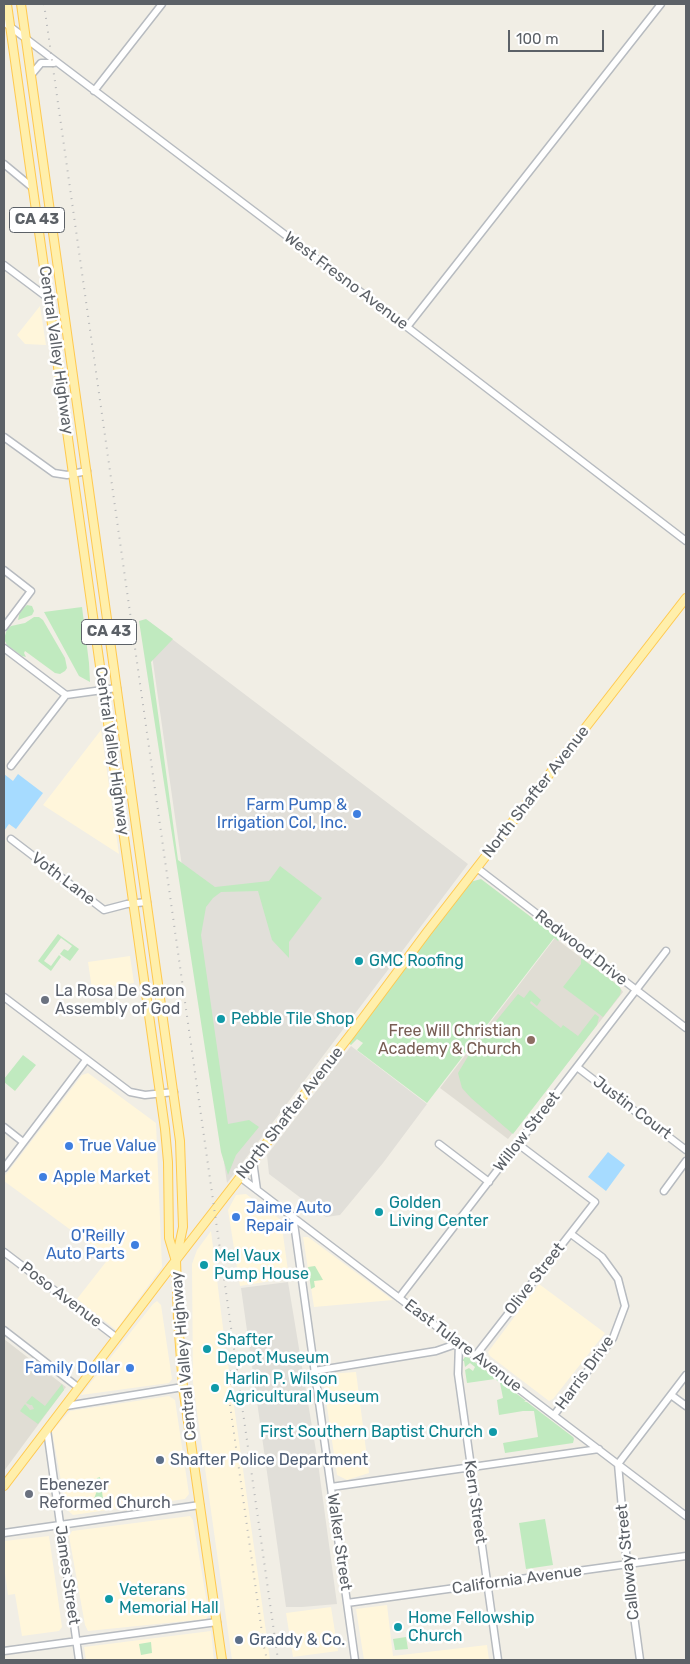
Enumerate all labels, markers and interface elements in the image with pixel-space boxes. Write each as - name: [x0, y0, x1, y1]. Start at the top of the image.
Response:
- scale bar: [510, 20, 606, 52]
- text: 100 m: [516, 30, 558, 48]
- road number: CA 43: [10, 208, 64, 232]
- street label: West Fresno Avenue: [280, 228, 412, 334]
- street label: Central Valley Highway: [35, 264, 77, 436]
- road number: CA 43: [82, 620, 136, 644]
- street label: Central Valley Highway: [91, 665, 133, 837]
- street label: North Shafter Avenue: [479, 722, 593, 862]
- place label: Farm Pump & Irrigation Col, Inc.: [217, 795, 347, 833]
- marker: Farm Pump & Irrigation Col, Inc.: [351, 808, 363, 820]
- street label: Voth Lane: [27, 849, 99, 909]
- street label: Redwood Drive: [531, 906, 631, 990]
- place label: GMC Roofing: [369, 951, 464, 971]
- marker: GMC Roofing: [353, 955, 365, 967]
- place label: La Rosa De Saron Assembly of God: [55, 981, 185, 1019]
- marker: La Rosa De Saron Assembly of God: [39, 994, 51, 1006]
- place label: Pebble Tile Shop: [231, 1009, 354, 1029]
- marker: Pebble Tile Shop: [215, 1013, 227, 1025]
- place label: Free Will Christian Academy & Church: [378, 1021, 521, 1059]
- marker: Free Will Christian Academy & Church: [525, 1034, 537, 1046]
- street label: North Shafter Avenue: [233, 1043, 347, 1183]
- street label: Justin Court: [589, 1072, 675, 1144]
- street label: Willow Street: [490, 1088, 564, 1176]
- place label: True Value: [79, 1136, 156, 1156]
- marker: True Value: [63, 1140, 75, 1152]
- place label: Apple Market: [53, 1167, 150, 1187]
- marker: Apple Market: [37, 1171, 49, 1183]
- place label: Golden Living Center: [389, 1193, 488, 1231]
- place label: Jaime Auto Repair: [246, 1198, 332, 1236]
- marker: Golden Living Center: [373, 1206, 385, 1218]
- marker: Jaime Auto Repair: [230, 1211, 242, 1223]
- place label: O'Reilly Auto Parts: [46, 1226, 125, 1264]
- marker: O'Reilly Auto Parts: [129, 1239, 141, 1251]
- street label: Olive Street: [501, 1239, 569, 1319]
- place label: Mel Vaux Pump House: [214, 1246, 309, 1284]
- street label: Poso Avenue: [17, 1258, 105, 1332]
- marker: Mel Vaux Pump House: [198, 1259, 210, 1271]
- street label: Central Valley Highway: [167, 1270, 201, 1442]
- street label: East Tulare Avenue: [401, 1296, 525, 1396]
- place label: Shafter Depot Museum: [217, 1330, 329, 1368]
- street label: Harris Drive: [552, 1332, 618, 1414]
- marker: Shafter Depot Museum: [201, 1343, 213, 1355]
- place label: Family Dollar: [25, 1358, 120, 1378]
- marker: Family Dollar: [124, 1362, 136, 1374]
- place label: Harlin P. Wilson Agricultural Museum: [225, 1369, 379, 1407]
- marker: Harlin P. Wilson Agricultural Museum: [209, 1382, 221, 1394]
- place label: First Southern Baptist Church: [260, 1422, 483, 1442]
- marker: First Southern Baptist Church: [487, 1426, 499, 1438]
- place label: Shafter Police Department: [170, 1450, 368, 1470]
- marker: Shafter Police Department: [154, 1454, 166, 1466]
- street label: Kern Street: [460, 1459, 490, 1545]
- place label: Ebenezer Reformed Church: [39, 1475, 171, 1513]
- marker: Ebenezer Reformed Church: [23, 1488, 35, 1500]
- street label: Walker Street: [323, 1492, 355, 1592]
- street label: Calloway Street: [612, 1503, 644, 1621]
- street label: James Street: [51, 1524, 83, 1626]
- street label: California Avenue: [451, 1561, 583, 1599]
- place label: Veterans Memorial Hall: [119, 1580, 219, 1618]
- marker: Veterans Memorial Hall: [103, 1593, 115, 1605]
- place label: Home Fellowship Church: [408, 1608, 535, 1646]
- marker: Home Fellowship Church: [392, 1621, 404, 1633]
- place label: Graddy & Co.: [249, 1630, 345, 1650]
- marker: Graddy & Co.: [233, 1634, 245, 1646]

